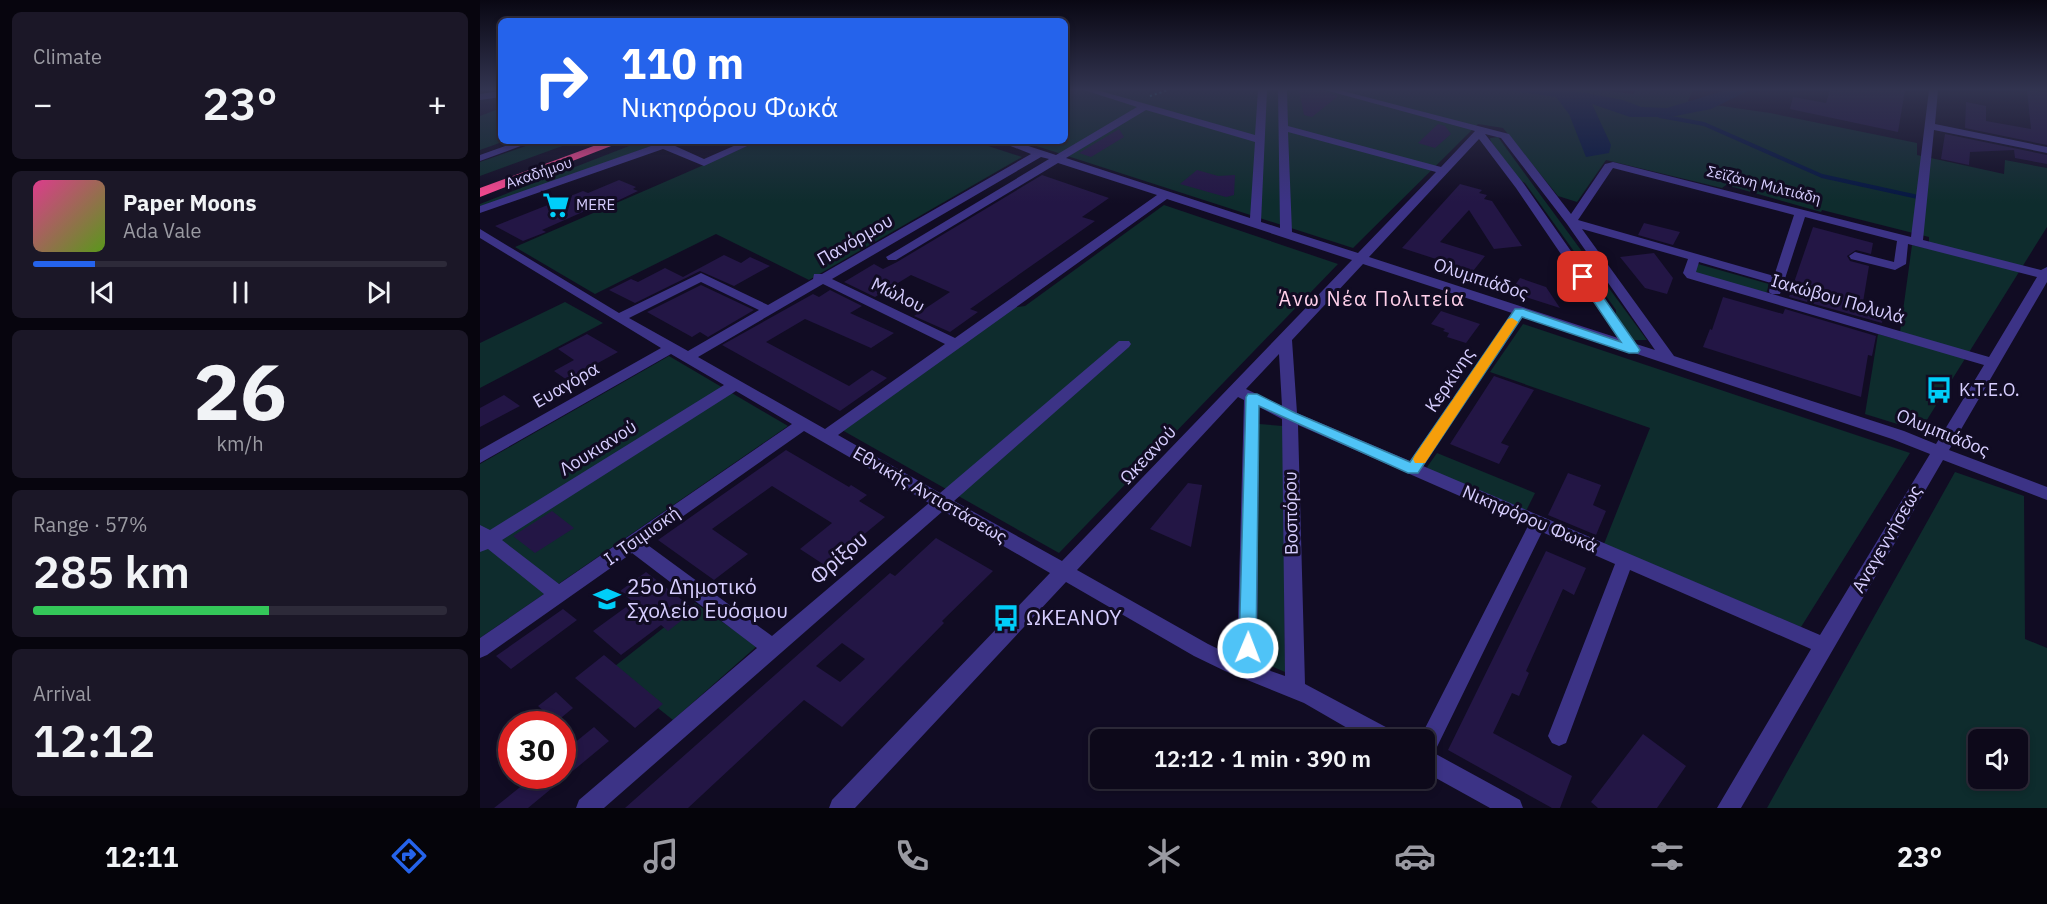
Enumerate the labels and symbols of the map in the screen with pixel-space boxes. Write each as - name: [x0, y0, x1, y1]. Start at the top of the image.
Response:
- street label: Ακαδήμου: [503, 152, 575, 193]
- street label: Σεϊζάνη Μιλτιάδη: [1705, 161, 1823, 208]
- supermarket icon: MERE: [541, 190, 571, 220]
- place label: MERE: [576, 195, 615, 214]
- street label: Πανόρμου: [813, 209, 897, 270]
- pin: [1557, 251, 1608, 302]
- street label: Ολυμπιάδος: [1431, 252, 1532, 305]
- street label: Ιακώβου Πολυλά: [1769, 268, 1908, 329]
- street label: Μώλου: [868, 272, 929, 317]
- district label: Άνω Νέα Πολιτεία: [1279, 285, 1465, 312]
- street label: Κερκίνης: [1420, 343, 1480, 417]
- street label: Ευαγόρα: [528, 356, 603, 413]
- bus stop icon: K.T.E.O.: [1924, 375, 1954, 405]
- place label: K.T.E.O.: [1959, 378, 2020, 401]
- street label: Ολυμπιάδος: [1893, 403, 1993, 462]
- street label: Λουκιανού: [555, 415, 641, 480]
- street label: Ωκεανού: [1114, 420, 1181, 489]
- street label: Εθνικής Αντιστάσεως: [849, 441, 1012, 548]
- street label: Βοσπόρου: [1278, 471, 1303, 555]
- street label: Νικηφόρου Φωκά: [1459, 480, 1601, 557]
- street label: Αναγεννήσεως: [1846, 480, 1927, 597]
- street label: Ι. Τσιμισκή: [599, 501, 684, 570]
- street label: Φρίξου: [803, 524, 873, 590]
- place label: 25ο Δημοτικό Σχολείο Ευόσμου: [627, 572, 788, 624]
- school or university icon: 25ο Δημοτικό Σχολείο Ευόσμου: [592, 584, 622, 614]
- bus stop icon: ΩΚΕΑΝΟΥ: [991, 603, 1021, 633]
- place label: ΩΚΕΑΝΟΥ: [1026, 603, 1122, 631]
- position arrow: [1216, 616, 1280, 680]
- speed limit sign: 30: [498, 711, 576, 789]

